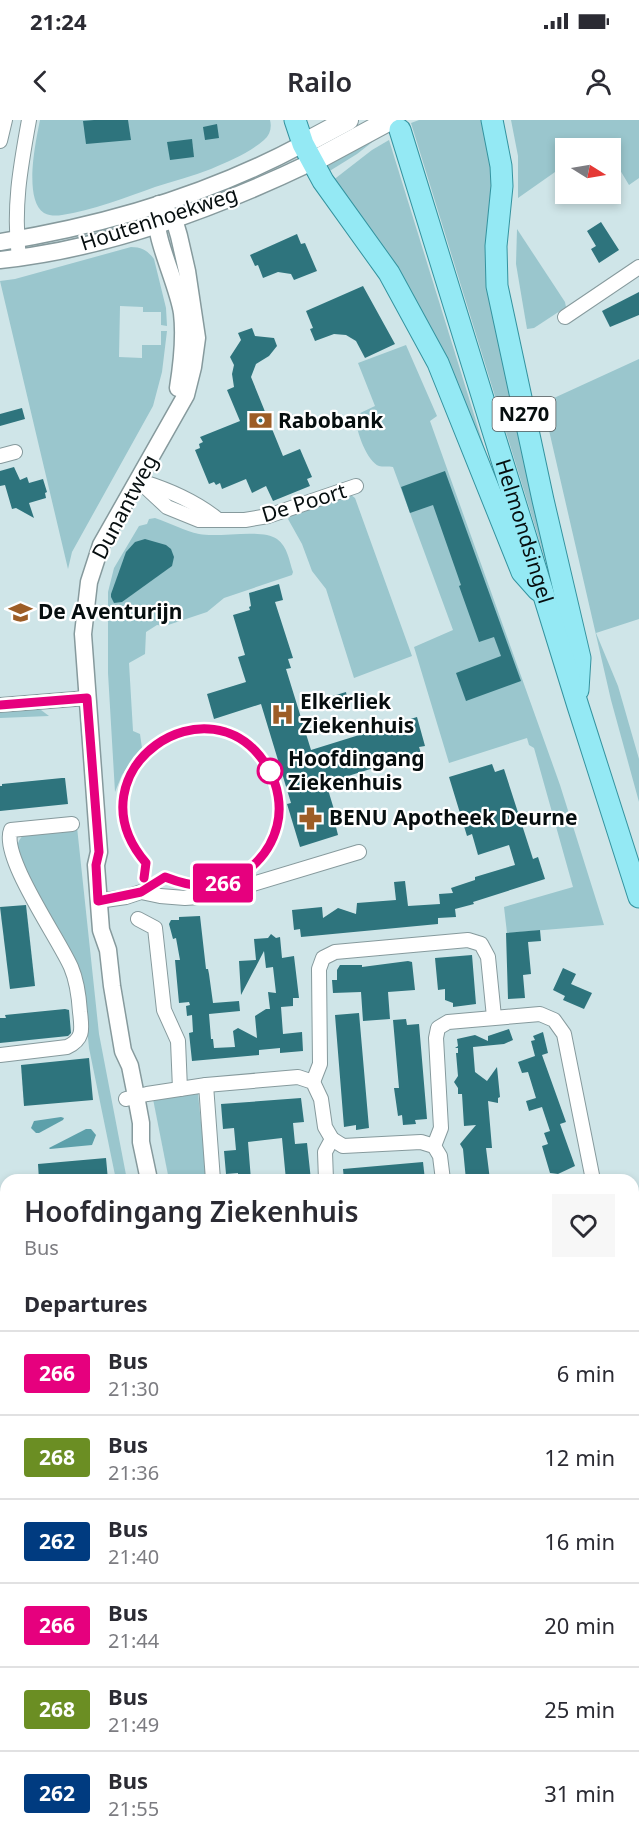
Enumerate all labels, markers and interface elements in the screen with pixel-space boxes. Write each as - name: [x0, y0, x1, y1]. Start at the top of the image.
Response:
- text: 21:24: [30, 6, 87, 36]
- text: Railo: [287, 63, 352, 100]
- icon: back: [24, 65, 57, 98]
- icon: person: [582, 65, 615, 98]
- north arrow: [555, 138, 621, 204]
- map controls: [555, 138, 621, 204]
- street label: Houtenhoekweg: [77, 179, 241, 257]
- road number: N270: [492, 397, 556, 431]
- place label: Rabobank: [278, 406, 384, 434]
- bank icon: Rabobank: [247, 408, 273, 434]
- street label: Dunantweg: [85, 449, 163, 564]
- street label: Helmondsingel: [489, 455, 560, 607]
- street label: De Poort: [258, 476, 350, 528]
- place label: De Aventurijn: [38, 597, 182, 625]
- school or university icon: De Aventurijn: [7, 599, 33, 625]
- place label: Elkerliek Ziekenhuis: [300, 687, 414, 739]
- hospital icon: Elkerliek Ziekenhuis: [269, 701, 295, 727]
- place label: Hoofdingang Ziekenhuis: [288, 744, 424, 796]
- marker: Hoofdingang Ziekenhuis: [257, 758, 283, 784]
- place label: BENU Apotheek Deurne: [329, 803, 578, 831]
- pharmacy icon: BENU Apotheek Deurne: [298, 805, 324, 831]
- line badge: 266: [188, 864, 258, 903]
- text: 266: [205, 869, 241, 897]
- text: Hoofdingang Ziekenhuis: [24, 1192, 359, 1230]
- button: heart: [552, 1194, 615, 1257]
- text: Bus: [24, 1234, 59, 1261]
- text: Departures: [24, 1288, 148, 1318]
- text: Bus: [108, 1345, 148, 1375]
- text: 6 min: [557, 1358, 615, 1388]
- text: 266: [39, 1359, 75, 1387]
- text: 21:30: [108, 1375, 159, 1402]
- text: Bus: [108, 1429, 148, 1459]
- text: 12 min: [544, 1442, 615, 1472]
- text: 268: [39, 1443, 75, 1471]
- text: 21:36: [108, 1459, 159, 1486]
- text: Bus: [108, 1513, 148, 1543]
- text: 16 min: [544, 1526, 615, 1556]
- text: 262: [39, 1527, 75, 1555]
- text: 21:40: [108, 1543, 159, 1570]
- text: Bus: [108, 1597, 148, 1627]
- text: 20 min: [544, 1610, 615, 1640]
- text: 266: [39, 1611, 75, 1639]
- text: 21:44: [108, 1627, 159, 1654]
- text: Bus: [108, 1681, 148, 1711]
- text: 25 min: [544, 1694, 615, 1724]
- text: 268: [39, 1695, 75, 1723]
- text: 21:49: [108, 1711, 159, 1738]
- text: Bus: [108, 1765, 148, 1795]
- text: 31 min: [544, 1778, 615, 1808]
- text: 262: [39, 1779, 75, 1807]
- text: 21:55: [108, 1795, 159, 1822]

